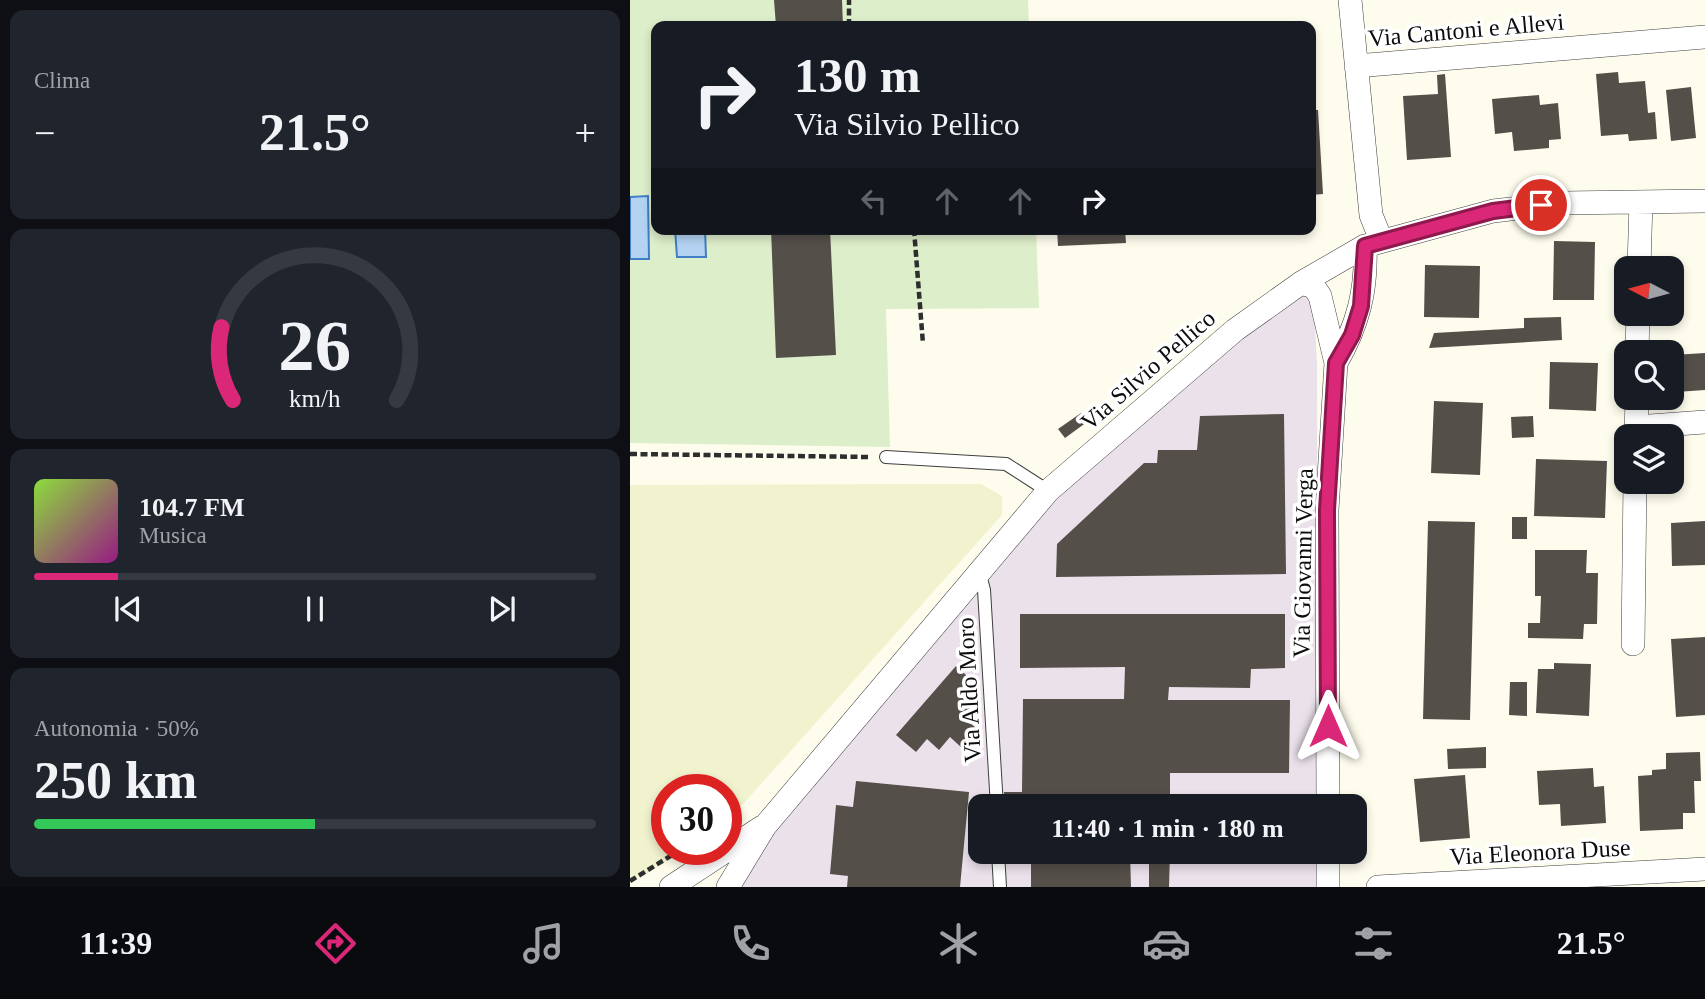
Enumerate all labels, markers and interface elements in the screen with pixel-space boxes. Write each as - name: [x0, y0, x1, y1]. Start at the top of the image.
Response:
- street label: Via Cantoni e Allevi: [1367, 8, 1565, 52]
- text: 130 m: [794, 48, 921, 103]
- icon: right: [679, 49, 770, 140]
- text: Clima: [34, 68, 90, 93]
- text: 21.5°: [259, 104, 371, 161]
- text: Via Silvio Pellico: [794, 106, 1020, 142]
- text: −: [34, 112, 55, 154]
- text: +: [575, 112, 596, 154]
- pin: [1511, 175, 1571, 235]
- icon: left: [855, 182, 893, 220]
- icon: ahead: [928, 182, 966, 220]
- icon: ahead: [1001, 182, 1039, 220]
- icon: right: [1074, 182, 1112, 220]
- icon: arrive: [1522, 186, 1560, 224]
- north arrow: [1614, 256, 1684, 326]
- map controls: [1614, 256, 1684, 494]
- text: 26: [279, 305, 351, 386]
- street label: Via Silvio Pellico: [1076, 305, 1220, 435]
- button: search: [1614, 340, 1684, 410]
- text: km/h: [289, 385, 341, 412]
- button: layers: [1614, 424, 1684, 494]
- street label: Via Giovanni Verga: [1288, 468, 1318, 658]
- text: 104.7 FM: [139, 493, 244, 522]
- text: Musica: [139, 523, 207, 548]
- icon: previous: [109, 590, 147, 628]
- icon: pause: [296, 590, 334, 628]
- icon: next: [483, 590, 521, 628]
- street label: Via Aldo Moro: [952, 617, 986, 763]
- position arrow: [1291, 689, 1365, 763]
- text: Autonomia · 50%: [34, 716, 199, 741]
- text: 250 km: [34, 752, 197, 809]
- speed limit sign: 30: [651, 774, 742, 865]
- text: 11:40 · 1 min · 180 m: [1051, 814, 1284, 843]
- street label: Via Eleonora Duse: [1449, 834, 1631, 870]
- icon: directions: [311, 919, 360, 968]
- icon: music: [519, 919, 568, 968]
- icon: phone: [726, 919, 775, 968]
- icon: climate: [934, 919, 983, 968]
- icon: car: [1142, 919, 1191, 968]
- icon: filters: [1349, 919, 1398, 968]
- text: 11:39: [79, 925, 152, 961]
- text: 21.5°: [1557, 925, 1626, 961]

